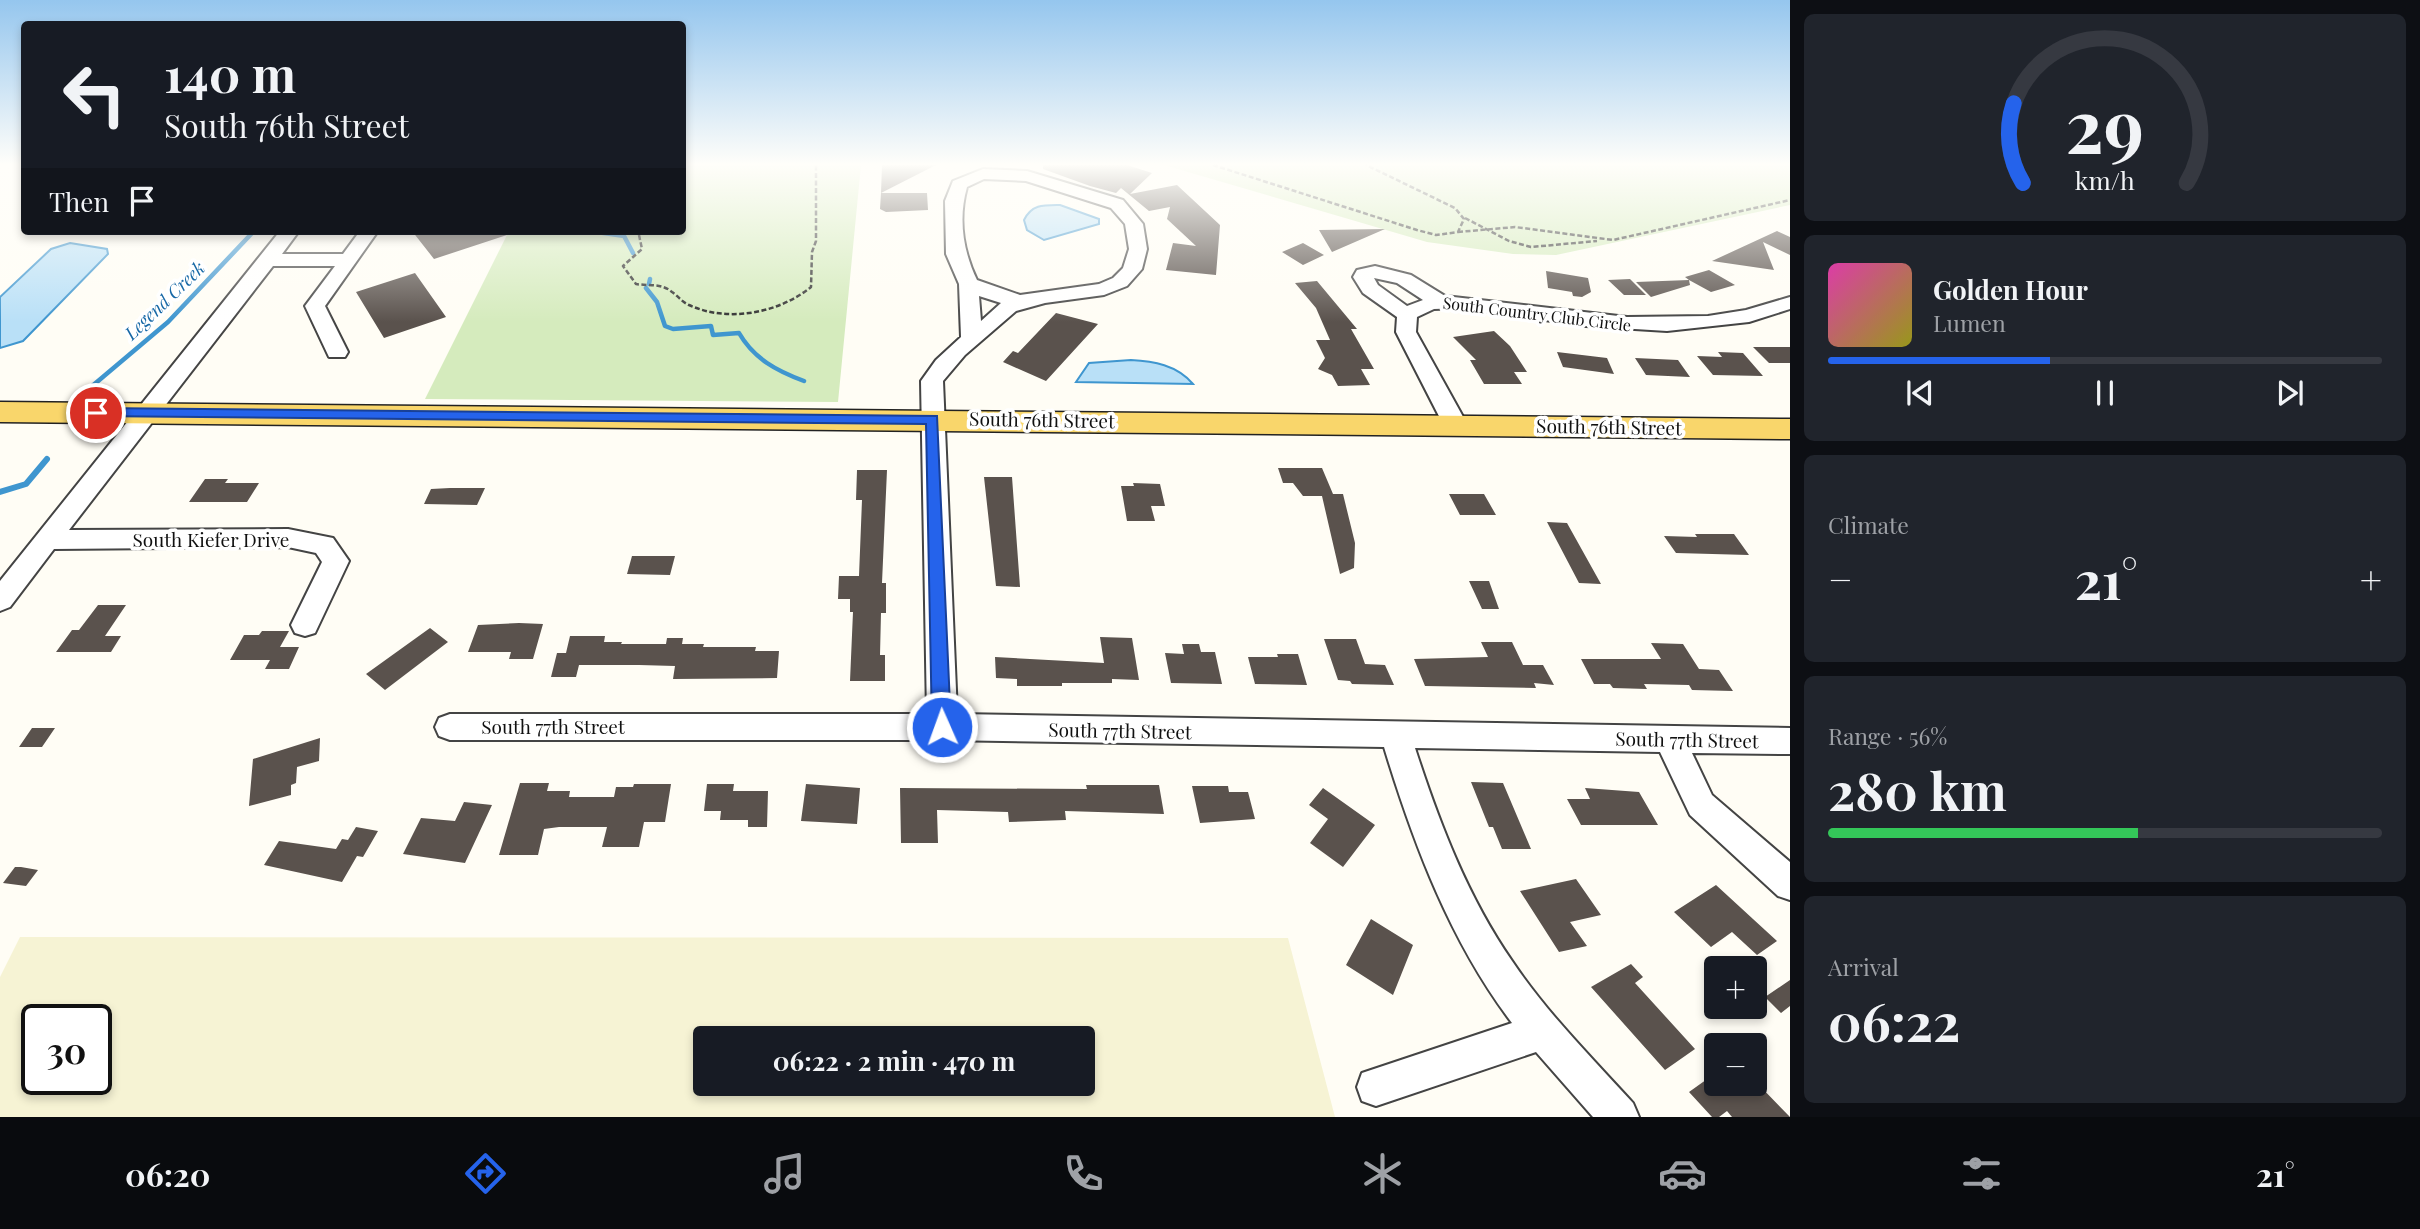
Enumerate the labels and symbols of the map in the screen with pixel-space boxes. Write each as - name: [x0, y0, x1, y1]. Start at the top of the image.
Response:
- water label: Legend Creek: [118, 256, 210, 345]
- street label: South Country Club Circle: [1442, 292, 1632, 335]
- pin: [66, 383, 126, 443]
- street label: South 76th Street: [969, 405, 1115, 433]
- street label: South 76th Street: [1536, 412, 1682, 440]
- street label: South Kiefer Drive: [133, 526, 289, 552]
- position arrow: [905, 690, 979, 764]
- street label: South 77th Street: [481, 713, 625, 739]
- street label: South 77th Street: [1048, 716, 1192, 744]
- street label: South 77th Street: [1615, 725, 1759, 753]
- speed limit sign: 30: [21, 1004, 112, 1095]

